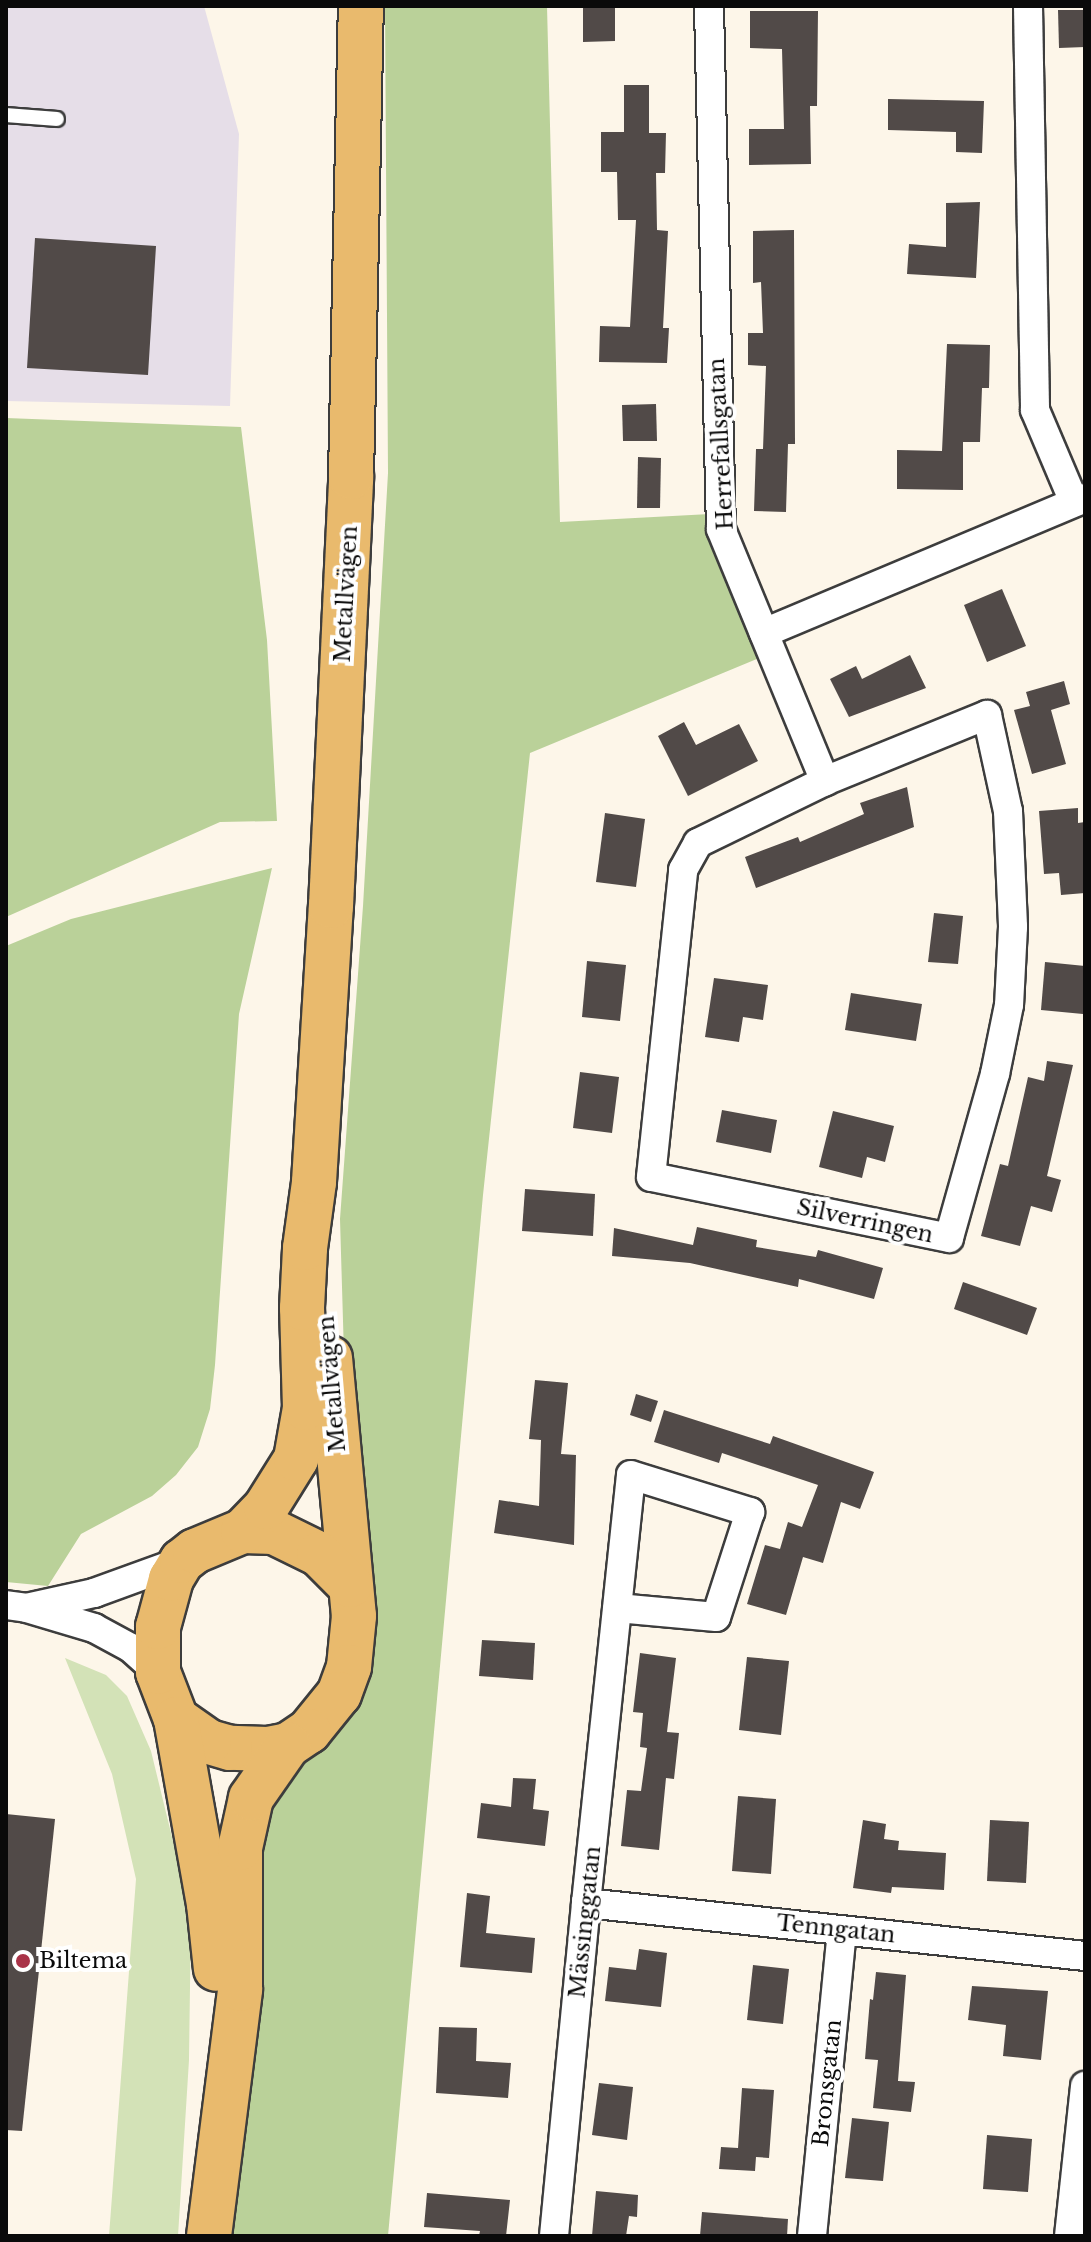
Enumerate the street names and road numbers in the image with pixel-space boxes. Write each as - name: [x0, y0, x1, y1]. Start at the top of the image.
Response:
- street label: Herrefallsgatan: [703, 357, 739, 531]
- street label: Metallvägen: [329, 525, 363, 663]
- street label: Silverringen: [794, 1194, 936, 1248]
- street label: Metallvägen: [313, 1315, 351, 1453]
- street label: Mässinggatan: [564, 1845, 606, 1999]
- street label: Tenngatan: [775, 1910, 897, 1948]
- street label: Bronsgatan: [807, 2018, 847, 2148]

